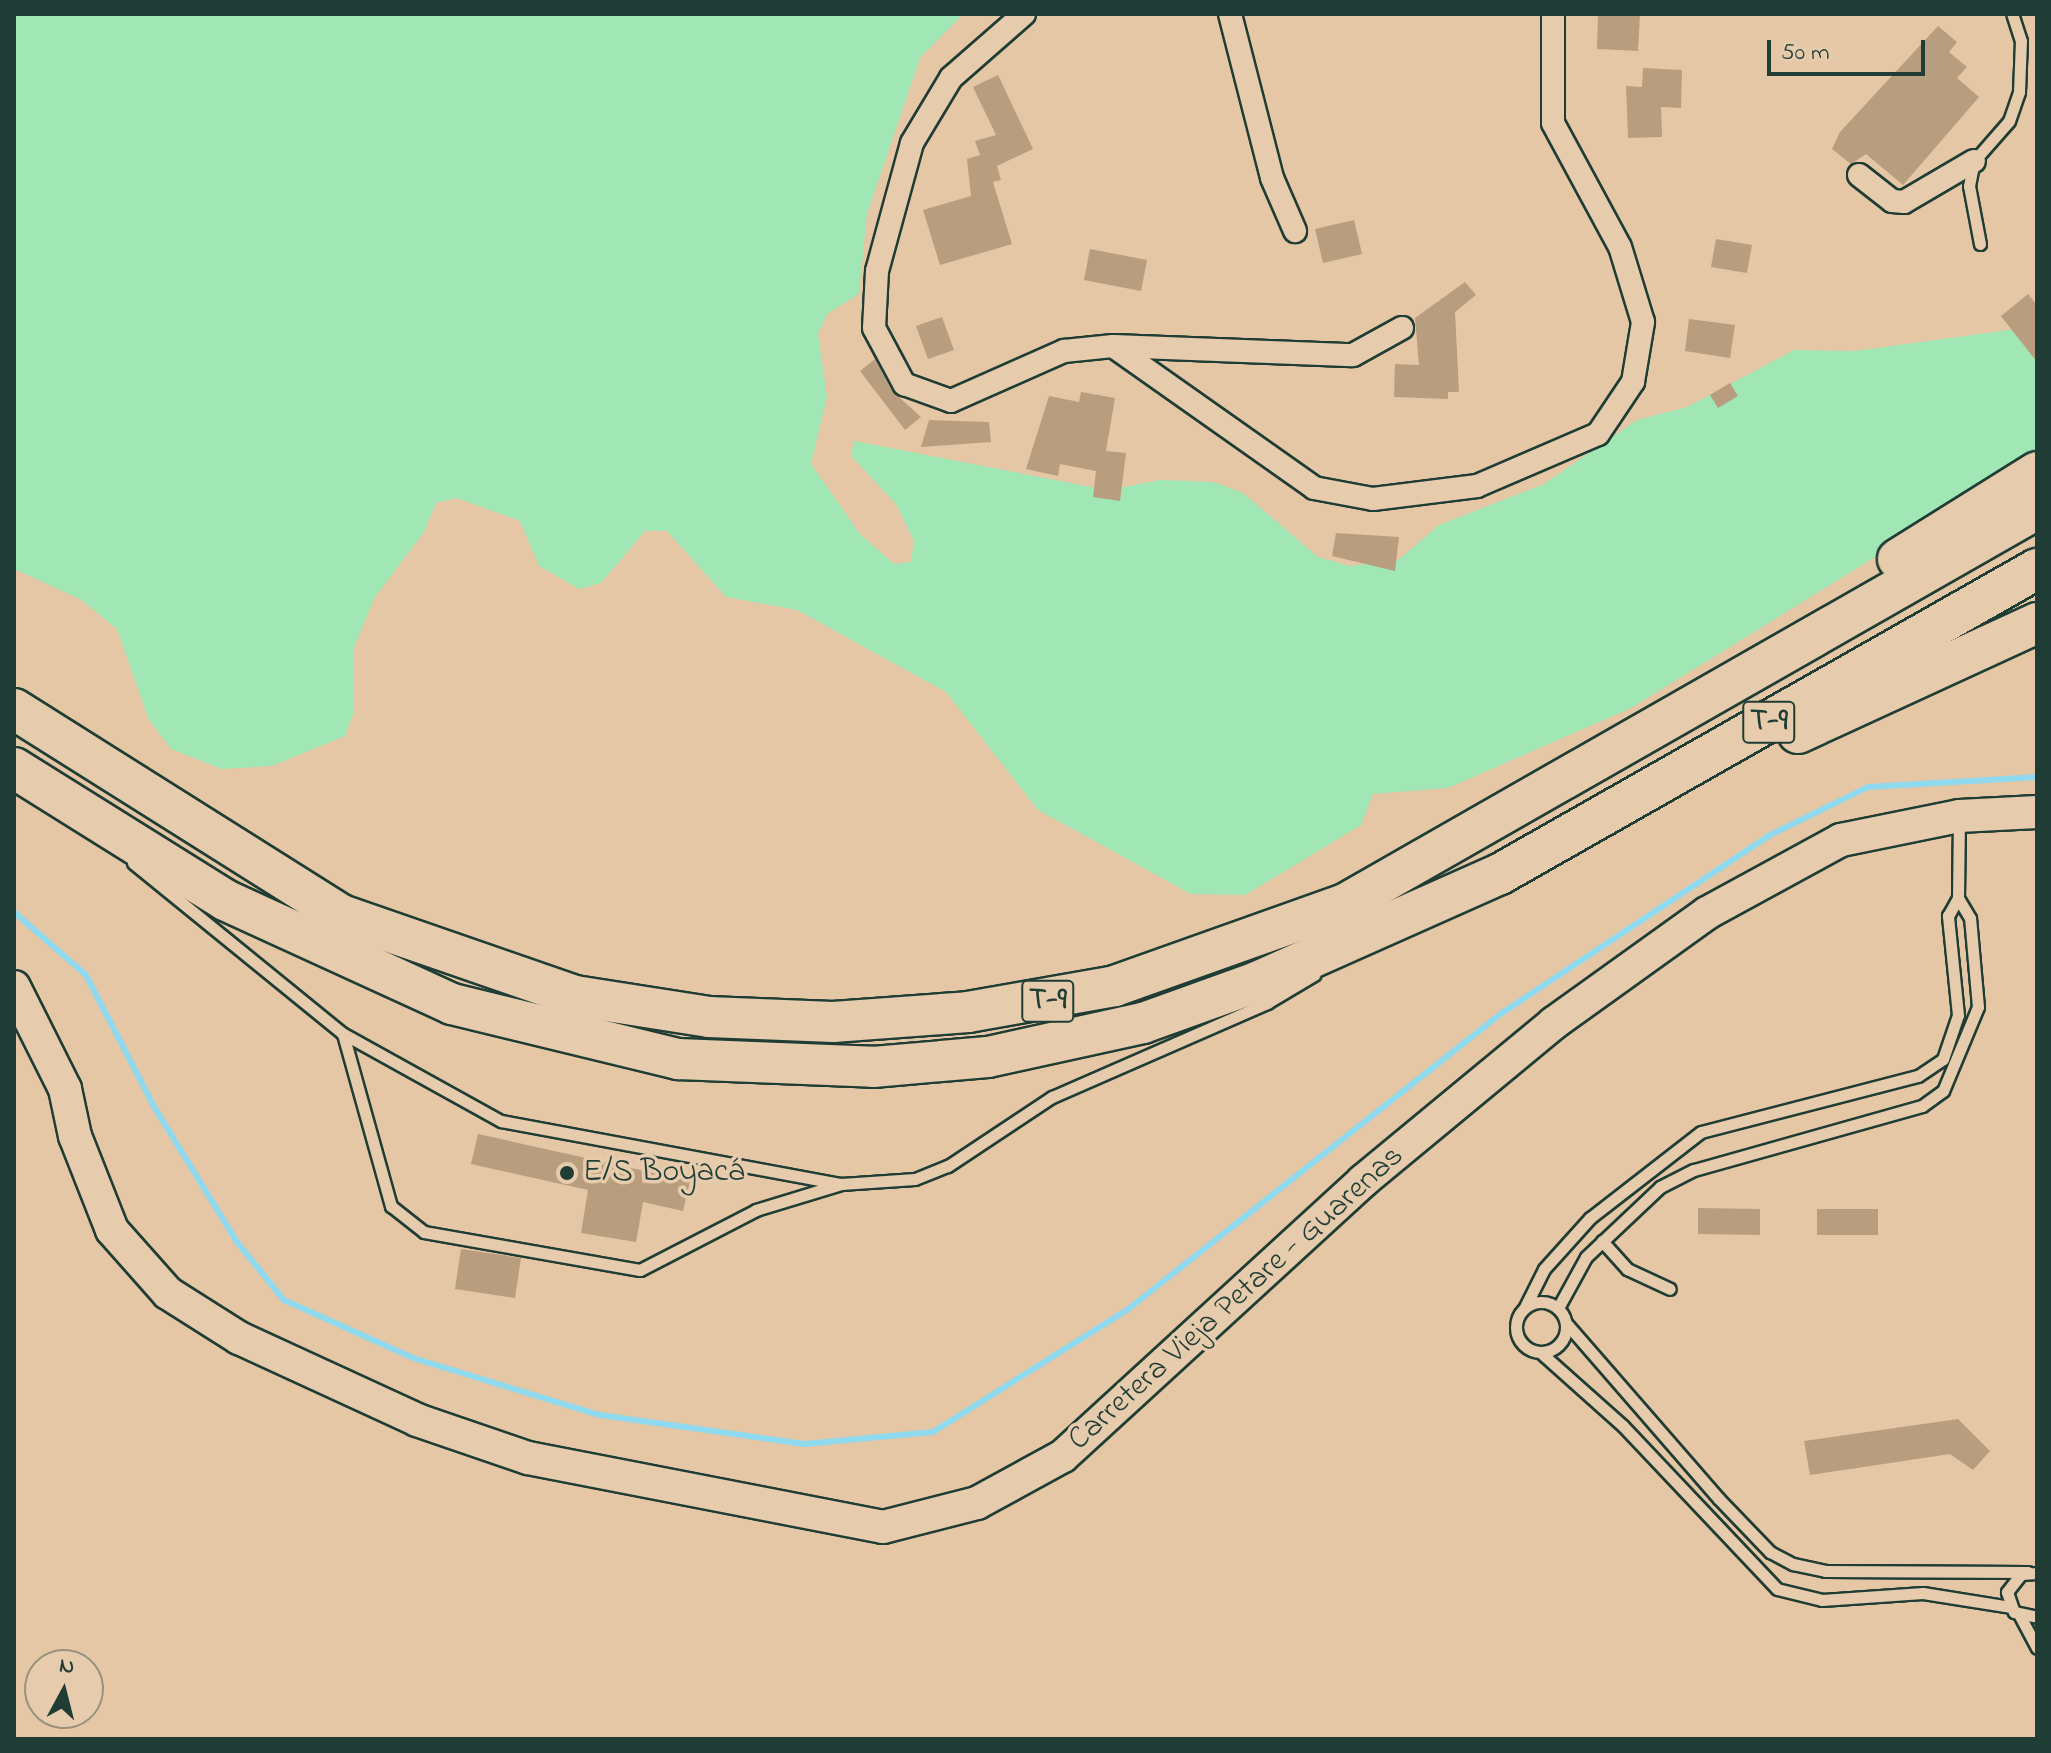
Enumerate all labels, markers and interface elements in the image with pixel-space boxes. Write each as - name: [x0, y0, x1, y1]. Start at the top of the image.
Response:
- scale bar: [1771, 24, 1929, 74]
- text: 50 m: [1781, 36, 1830, 71]
- road number: T-9: [1741, 696, 1797, 748]
- road number: T-9: [1020, 975, 1076, 1027]
- street label: Carretera Vieja Petare - Guarenas: [1061, 1138, 1413, 1460]
- place label: E/S Boyacá: [583, 1154, 745, 1192]
- marker: E/S Boyacá: [558, 1164, 576, 1182]
- north arrow: [24, 1649, 104, 1729]
- text: N: [57, 1650, 76, 1684]

